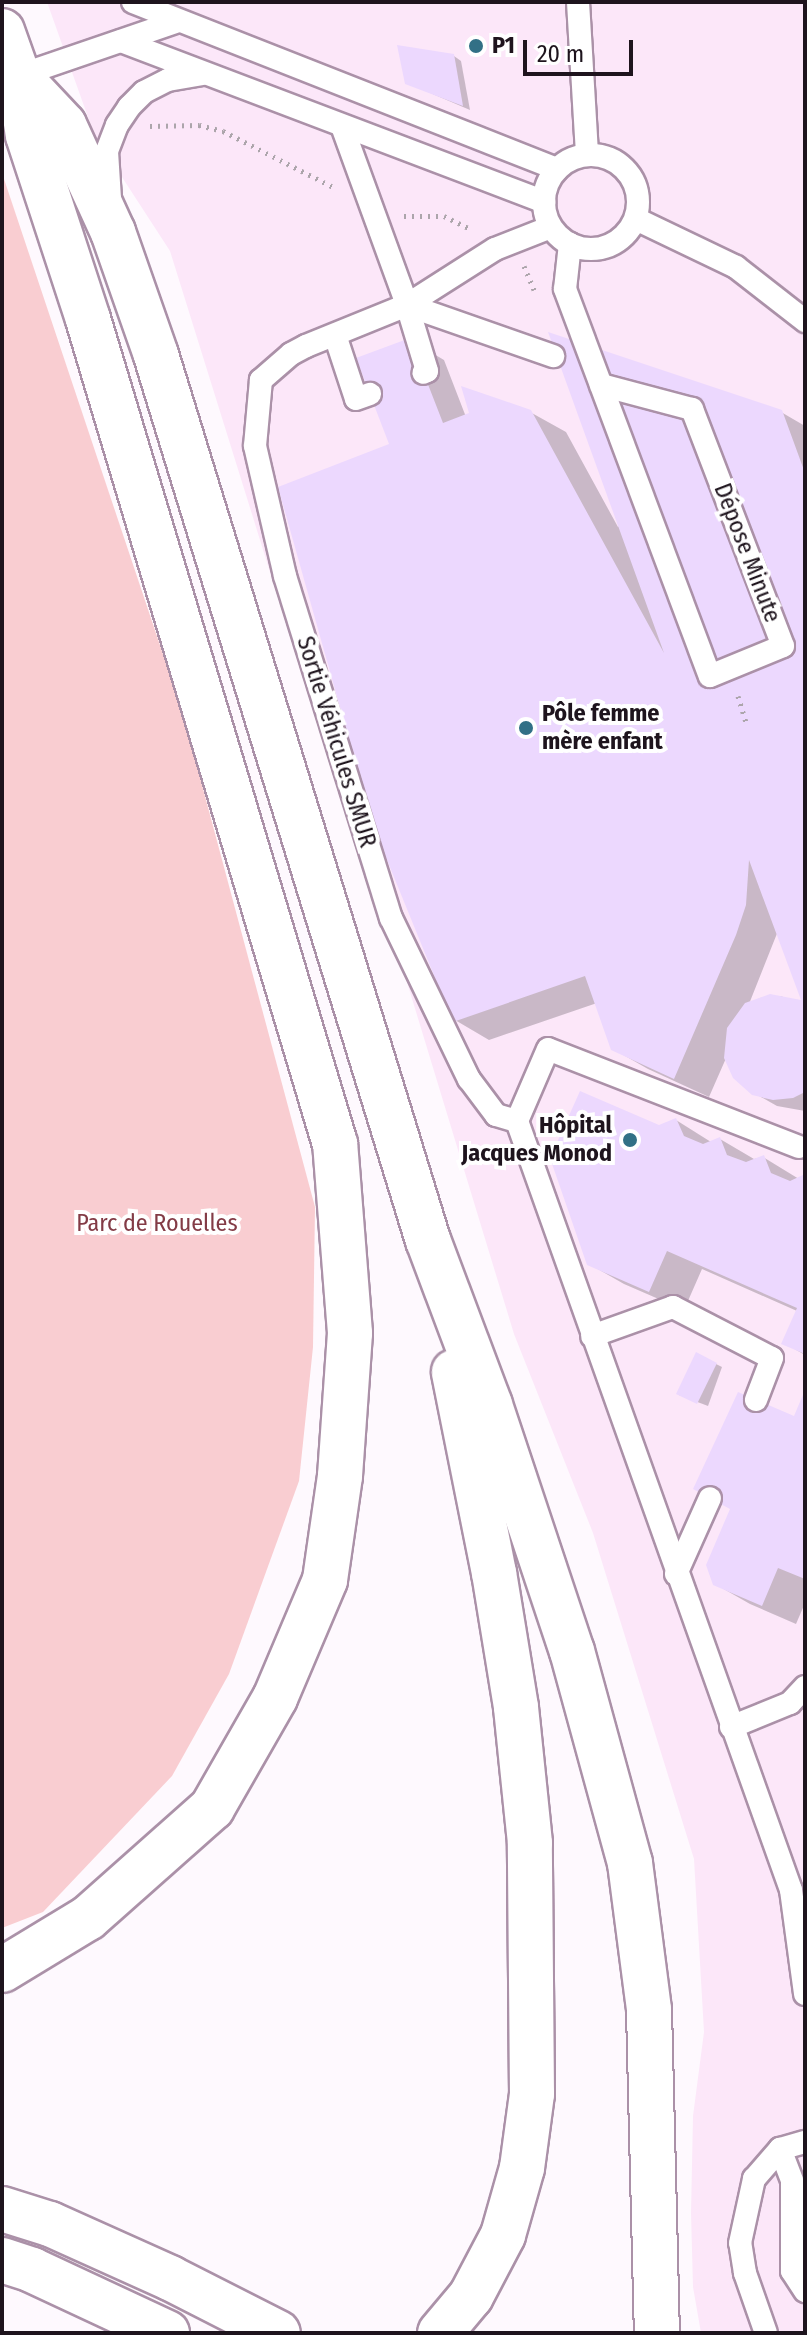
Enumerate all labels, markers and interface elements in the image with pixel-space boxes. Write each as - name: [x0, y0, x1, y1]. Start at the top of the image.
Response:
- scale bar: [527, 24, 637, 74]
- place label: P1: [492, 32, 515, 60]
- marker: P1: [467, 37, 485, 55]
- text: 20 m: [537, 40, 584, 68]
- street label: Dépose Minute: [707, 479, 787, 627]
- street label: Sortie Véhicules SMUR: [290, 633, 382, 851]
- place label: Pôle femme mère enfant: [542, 700, 663, 756]
- marker: Pôle femme mère enfant: [517, 719, 535, 737]
- place label: Hôpital Jacques Monod: [461, 1112, 612, 1168]
- marker: Hôpital Jacques Monod: [619, 1129, 641, 1151]
- park label: Parc de Rouelles: [76, 1210, 238, 1238]

